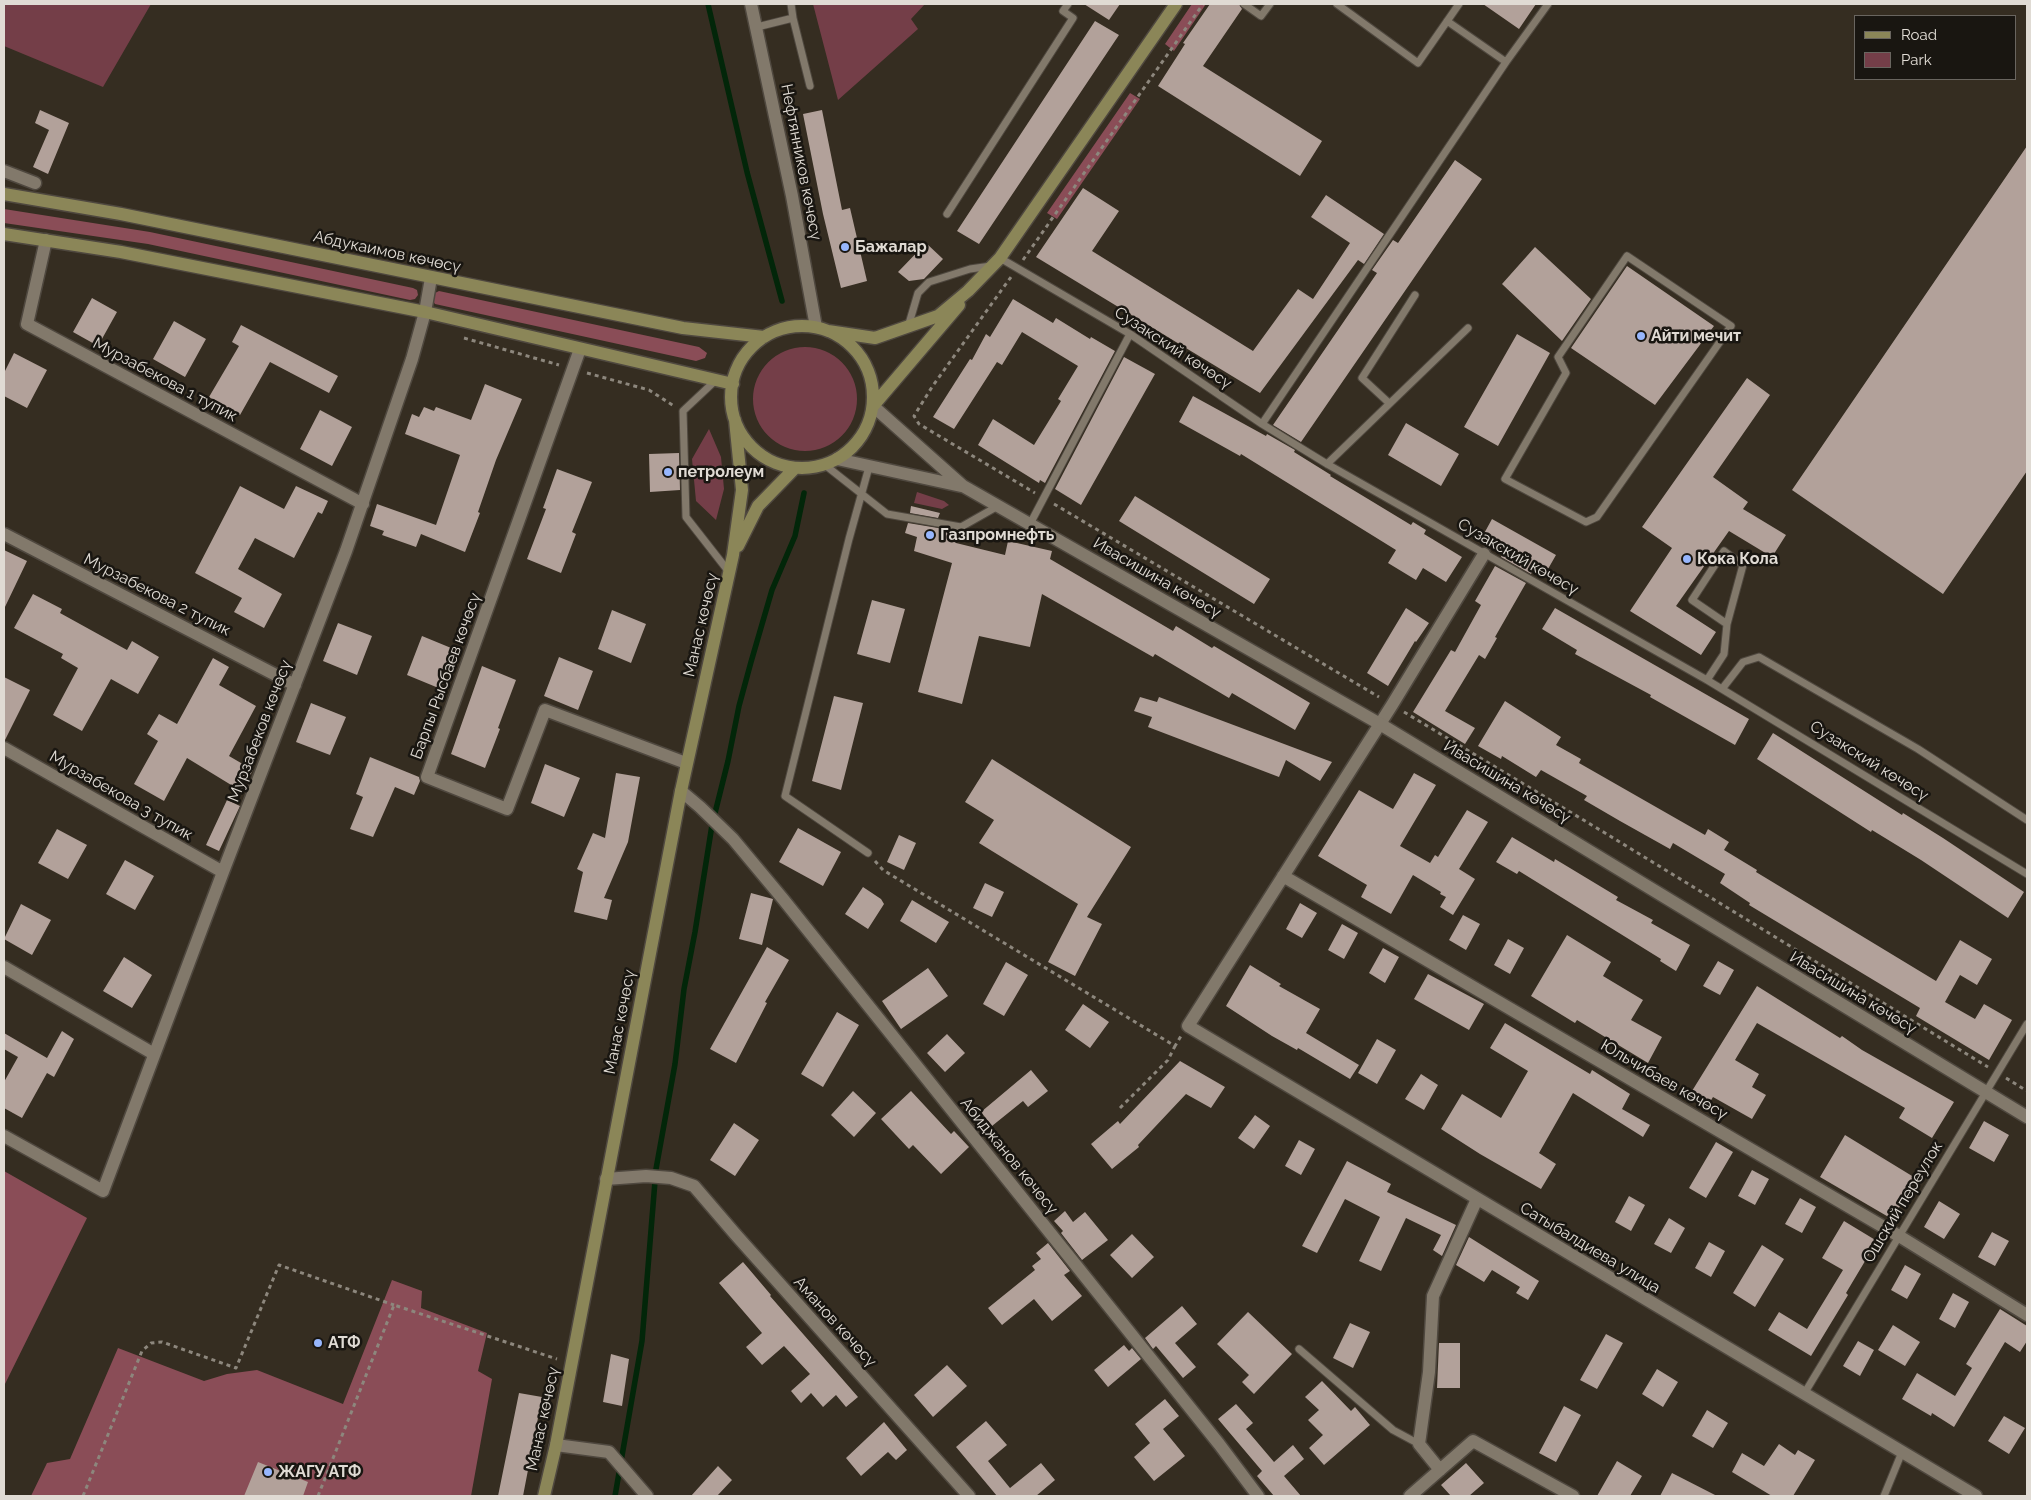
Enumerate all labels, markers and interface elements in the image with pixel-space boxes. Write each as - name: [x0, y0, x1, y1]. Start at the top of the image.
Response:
- legend: [1854, 15, 2016, 80]
- text: Road: [1901, 26, 1937, 44]
- text: Park: [1901, 51, 1932, 69]
- street label: Нефтянников көчөсү: [776, 82, 826, 242]
- street label: Абдукаимов көчөсү: [311, 227, 463, 277]
- place label: Бажалар: [855, 237, 927, 257]
- marker: Бажалар: [839, 241, 851, 253]
- street label: Сузакский көчөсү: [1111, 303, 1235, 393]
- place label: Айти мечит: [1651, 326, 1741, 346]
- marker: Айти мечит: [1635, 330, 1647, 342]
- street label: Мурзабекова 1 тупик: [90, 334, 240, 426]
- place label: петролеум: [678, 462, 764, 482]
- marker: петролеум: [662, 466, 674, 478]
- street label: Сузакский көчөсү: [1454, 515, 1582, 599]
- place label: Газпромнефть: [940, 525, 1054, 545]
- marker: Газпромнефть: [924, 529, 936, 541]
- street label: Ивасишина көчөсү: [1090, 534, 1224, 622]
- place label: Кока Кола: [1697, 549, 1778, 569]
- street label: Мурзабекова 2 тупик: [80, 550, 234, 640]
- marker: Кока Кола: [1681, 553, 1693, 565]
- street label: Манас көчөсү: [680, 571, 722, 679]
- street label: Барпы Рысбаев көчөсү: [407, 590, 485, 762]
- street label: Мурзабеков көчөсү: [224, 657, 296, 805]
- street label: Сузакский көчөсү: [1806, 717, 1932, 805]
- street label: Ивасишина көчөсү: [1440, 737, 1574, 827]
- street label: Мурзабекова 3 тупик: [46, 747, 196, 845]
- street label: Ивасишина көчөсү: [1786, 948, 1920, 1038]
- street label: Манас көчөсү: [600, 968, 640, 1076]
- street label: Юльчибаев көчөсү: [1597, 1036, 1731, 1124]
- street label: Абиджанов көчөсү: [956, 1094, 1062, 1218]
- street label: Ошский переулок: [1859, 1138, 1947, 1266]
- street label: Сатыбалдиева улица: [1516, 1198, 1664, 1298]
- street label: Аманов көчөсү: [789, 1273, 881, 1371]
- place label: АТФ: [328, 1333, 361, 1353]
- marker: АТФ: [312, 1337, 324, 1349]
- street label: Манас көчөсү: [523, 1365, 563, 1473]
- place label: ЖАГУ АТФ: [278, 1462, 361, 1482]
- marker: ЖАГУ АТФ: [262, 1466, 274, 1478]

